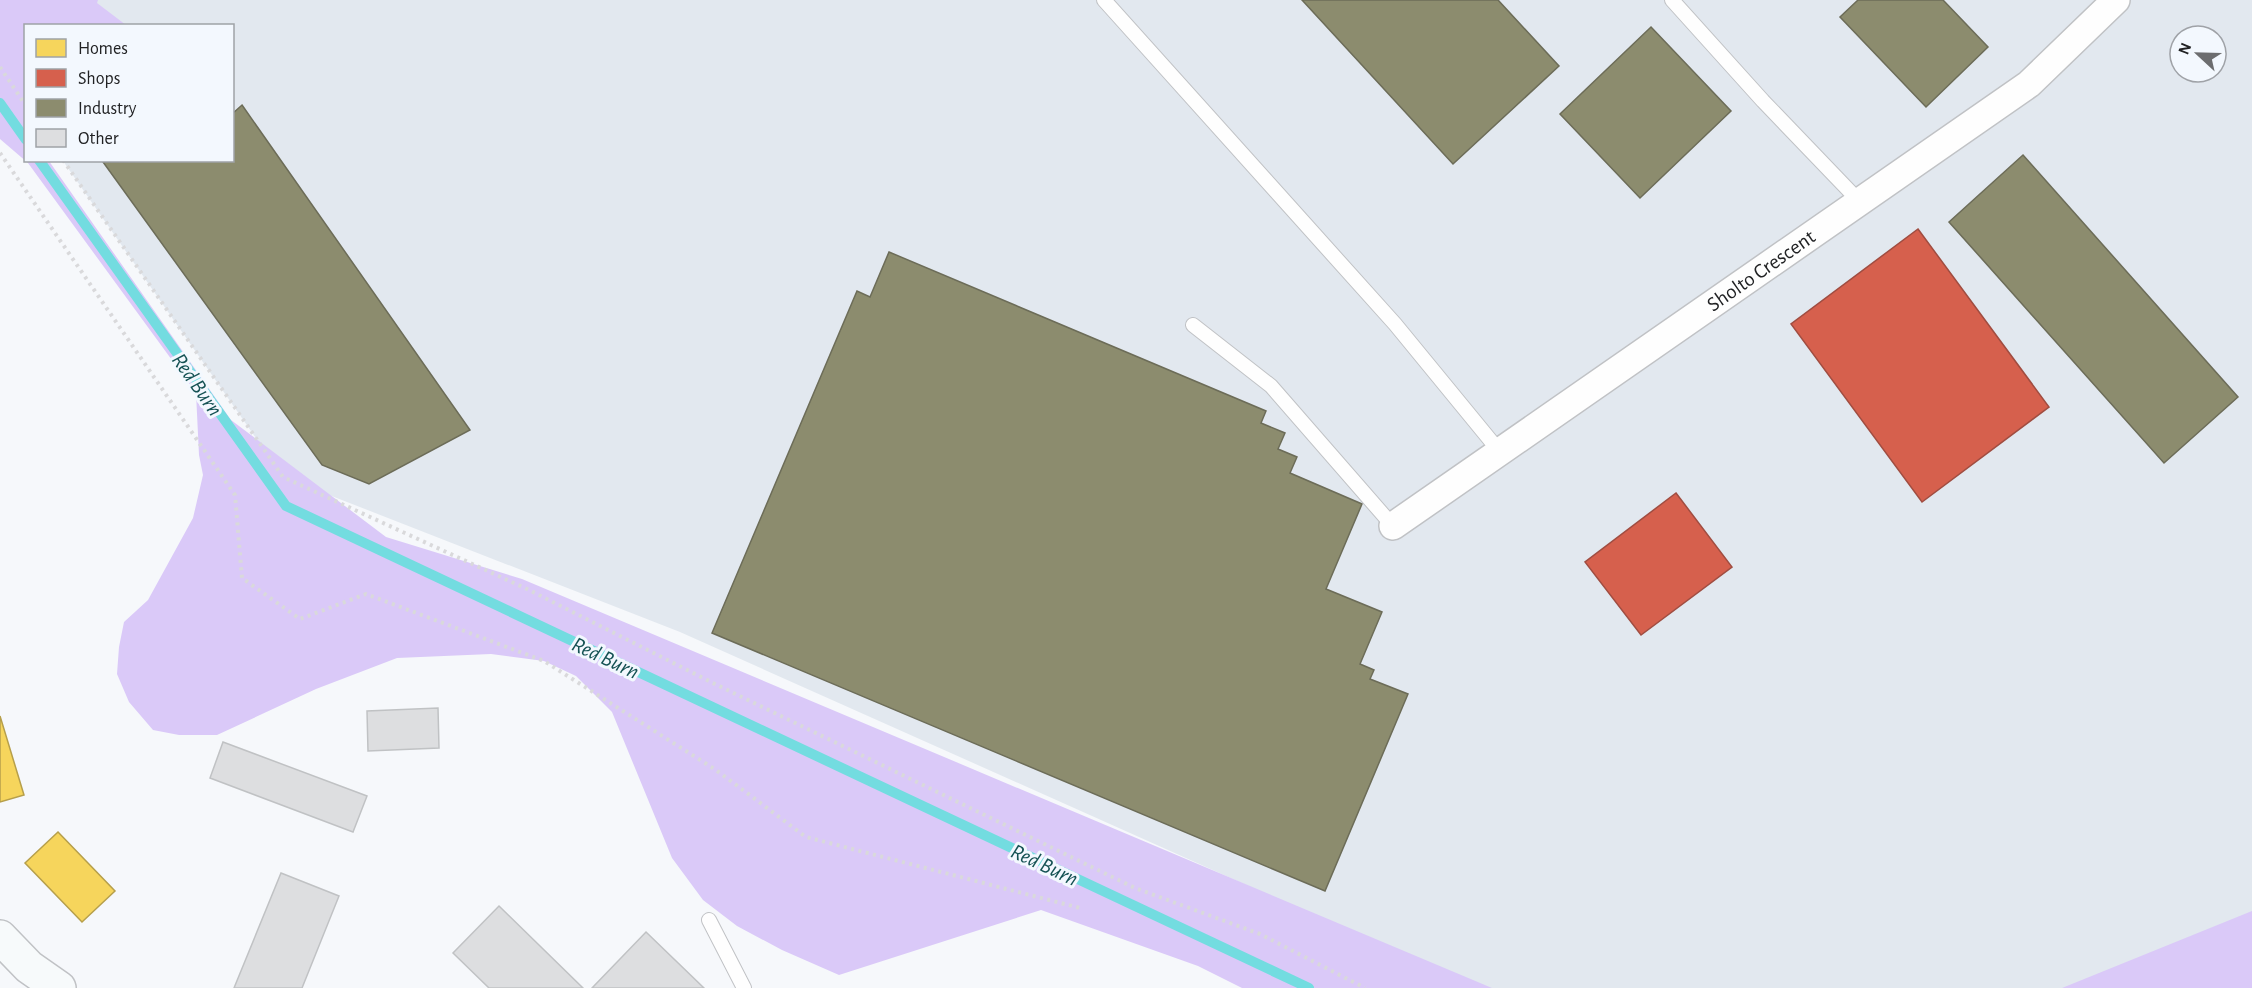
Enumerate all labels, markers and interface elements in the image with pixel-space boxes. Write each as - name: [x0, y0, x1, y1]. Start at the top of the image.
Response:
- legend: [24, 24, 234, 162]
- north arrow: [2168, 24, 2228, 84]
- text: Homes: [78, 40, 128, 58]
- text: N: [2176, 41, 2195, 57]
- text: Shops: [78, 70, 120, 88]
- text: Industry: [78, 100, 137, 118]
- text: Other: [78, 130, 119, 148]
- street label: Sholto Crescent: [1703, 226, 1819, 315]
- water label: Red Burn: [168, 349, 227, 420]
- water label: Red Burn: [569, 633, 642, 683]
- water label: Red Burn: [1008, 840, 1081, 890]

